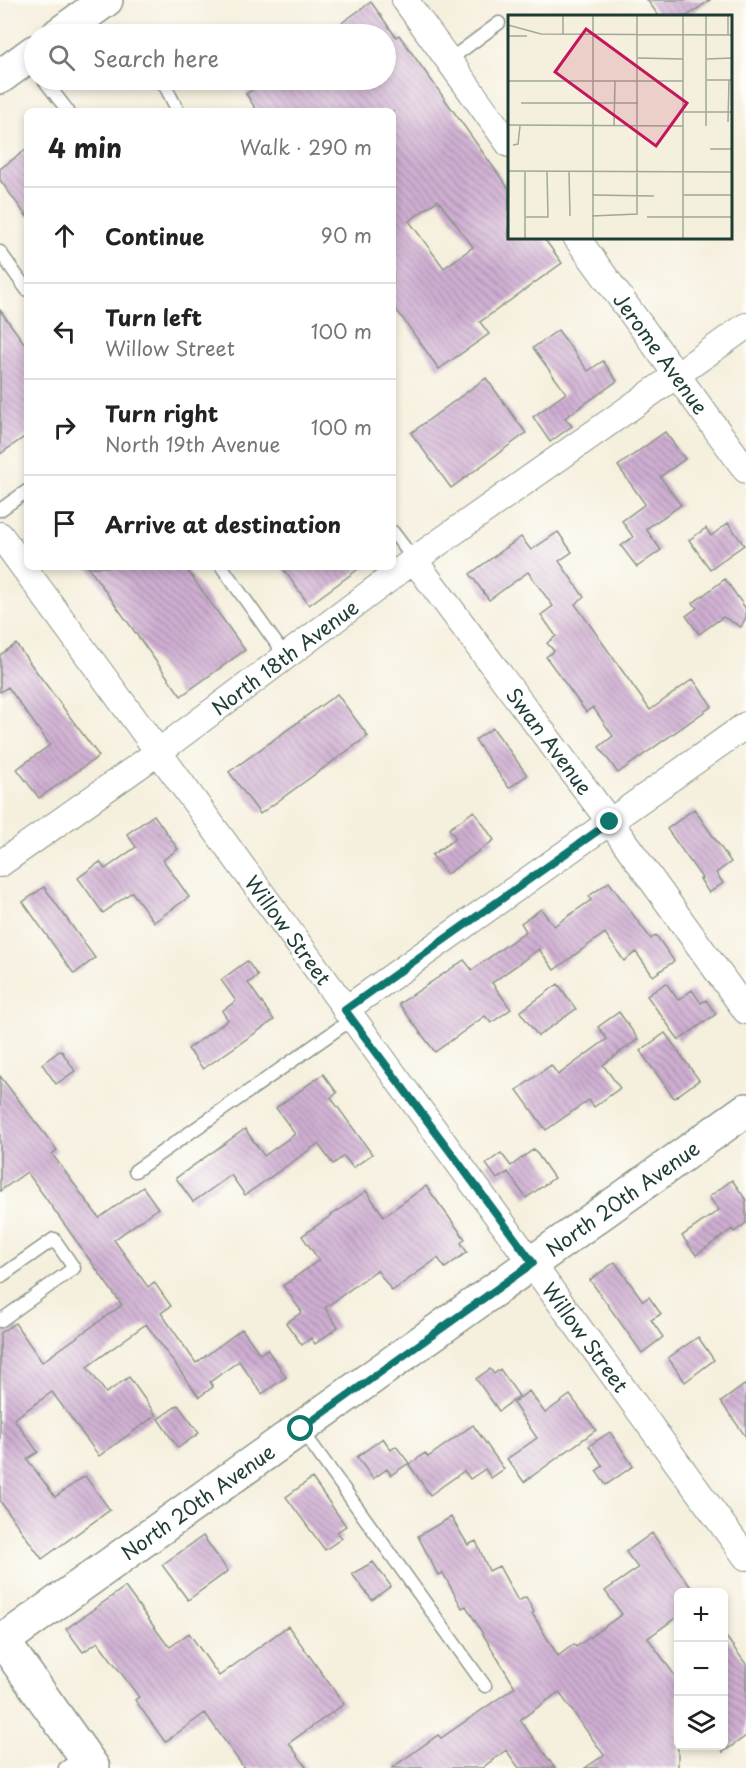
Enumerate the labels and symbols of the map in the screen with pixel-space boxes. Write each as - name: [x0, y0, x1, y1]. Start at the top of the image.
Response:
- inset map: [508, 15, 731, 238]
- street label: Jerome Avenue: [606, 286, 716, 421]
- street label: North 18th Avenue: [205, 592, 365, 722]
- street label: Swan Avenue: [499, 681, 600, 801]
- route end: [596, 808, 622, 834]
- street label: Willow Street: [238, 869, 339, 991]
- street label: North 20th Avenue: [539, 1133, 706, 1264]
- street label: Willow Street: [535, 1276, 636, 1398]
- route start: [287, 1415, 313, 1441]
- street label: North 20th Avenue: [115, 1436, 281, 1567]

